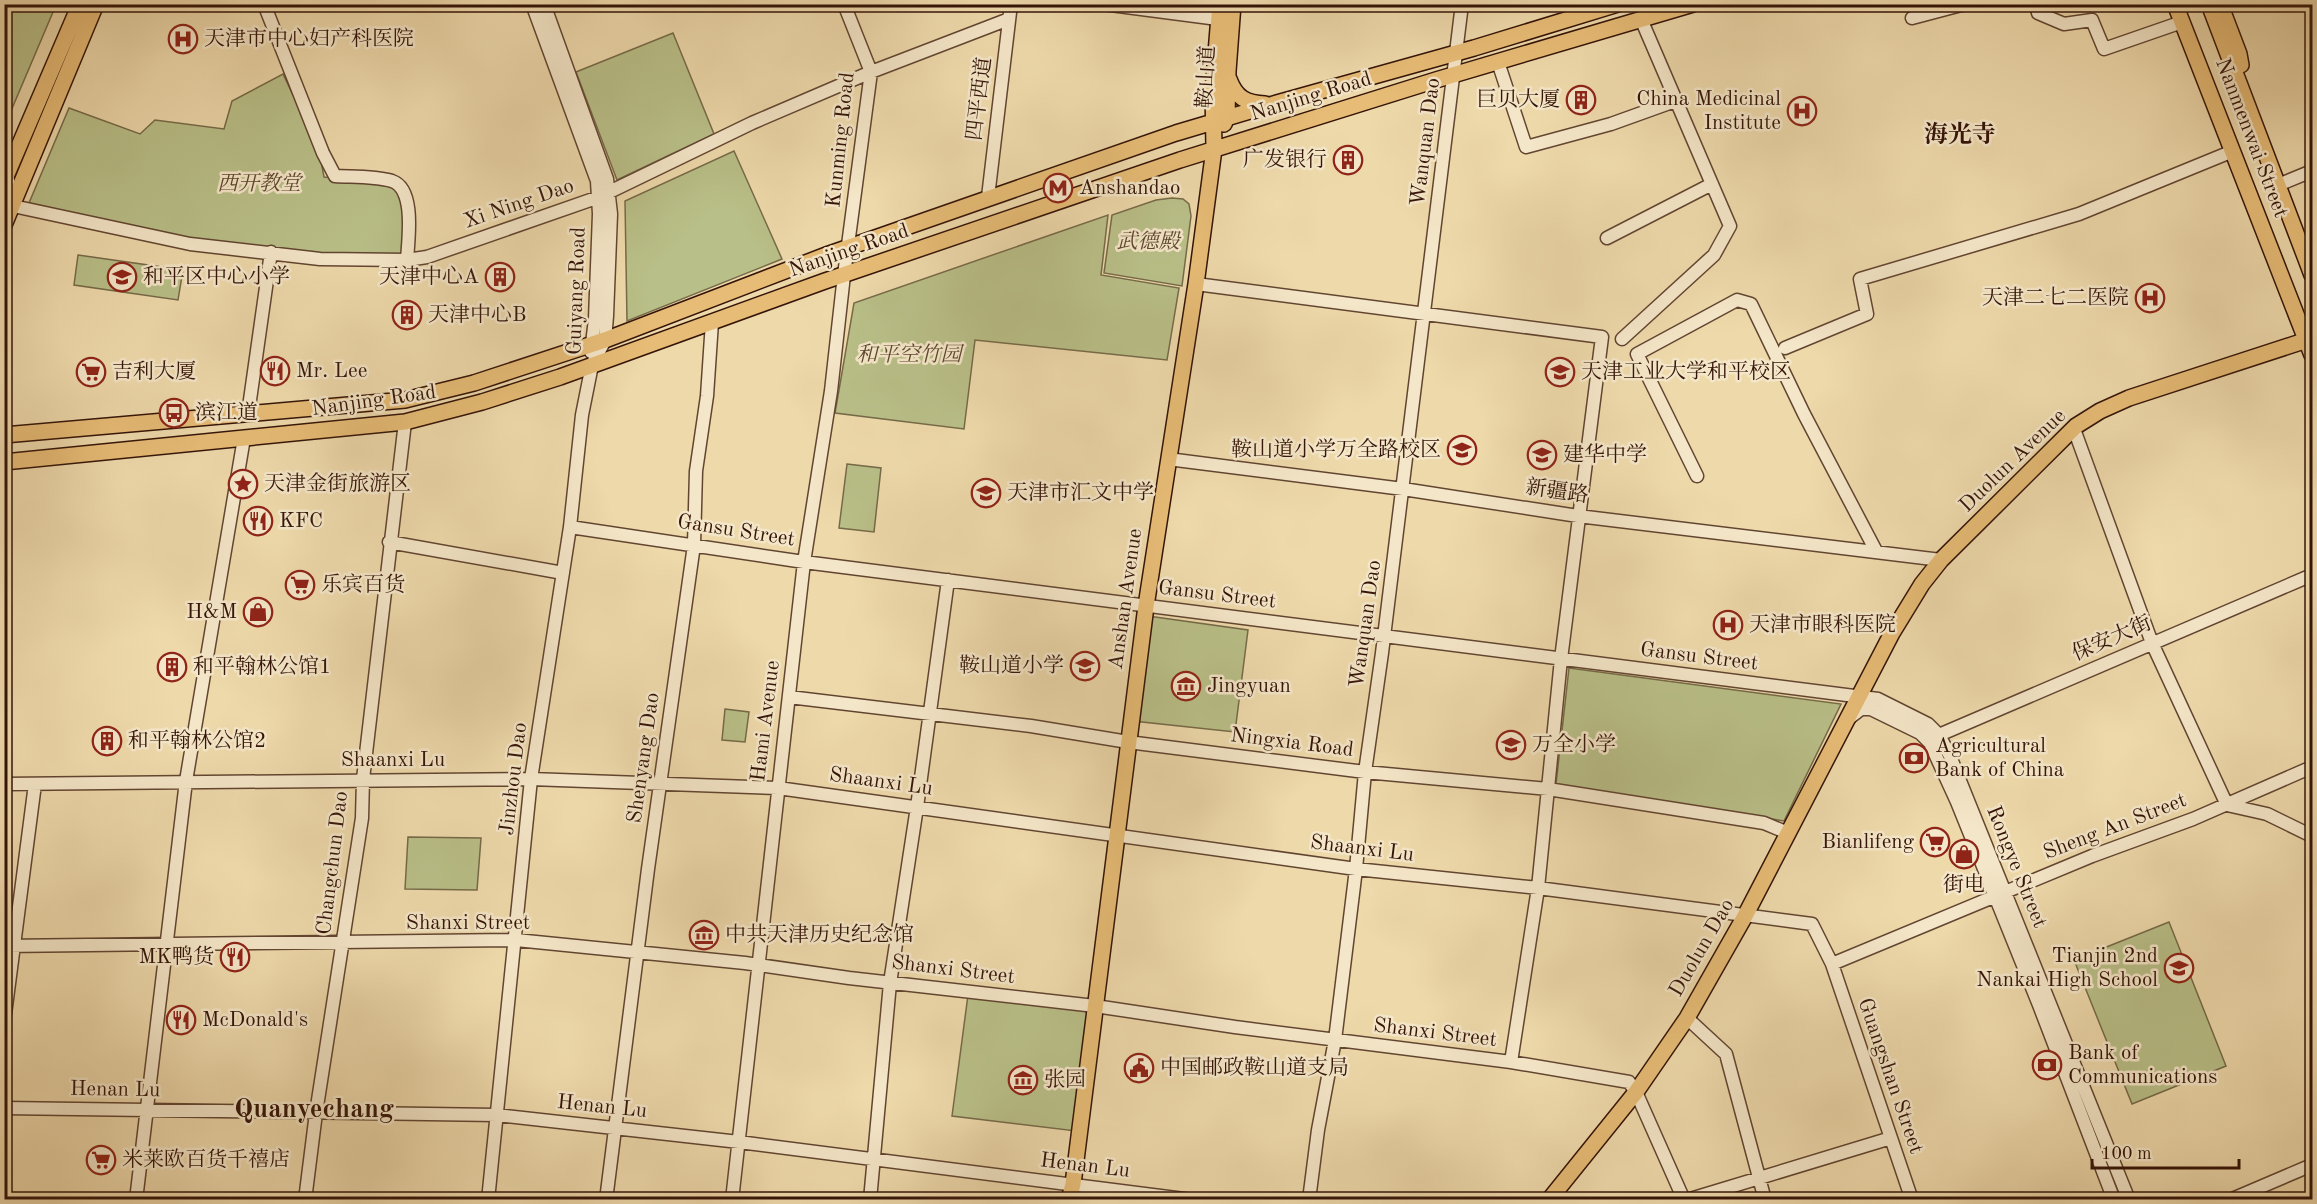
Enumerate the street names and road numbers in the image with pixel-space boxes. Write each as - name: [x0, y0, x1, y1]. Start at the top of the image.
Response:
- street label: 鞍山道: [1193, 45, 1219, 109]
- street label: Nanmenwai Street: [2211, 55, 2291, 221]
- street label: 四平西道: [962, 56, 996, 142]
- street label: Nanjing Road: [1248, 69, 1374, 125]
- street label: Kunming Road: [823, 71, 859, 209]
- street label: Wanquan Dao: [1408, 77, 1444, 207]
- street label: Xi Ning Dao: [461, 175, 577, 233]
- street label: Nanjing Road: [786, 221, 912, 281]
- street label: Guiyang Road: [564, 227, 590, 355]
- street label: Nanjing Road: [310, 382, 438, 420]
- street label: Duolun Avenue: [1956, 405, 2070, 517]
- street label: 新疆路: [1524, 475, 1590, 507]
- street label: Gansu Street: [676, 511, 796, 551]
- street label: Anshan Avenue: [1106, 527, 1146, 671]
- street label: Wanquan Dao: [1347, 559, 1385, 689]
- street label: Gansu Street: [1157, 577, 1277, 613]
- street label: 保安大街: [2068, 611, 2155, 665]
- street label: Gansu Street: [1639, 639, 1759, 675]
- street label: Hami Avenue: [748, 659, 784, 783]
- street label: Shenyang Dao: [624, 691, 664, 825]
- street label: Jinzhou Dao: [497, 721, 531, 837]
- street label: Ningxia Road: [1229, 725, 1355, 761]
- street label: Shaanxi Lu: [341, 750, 445, 771]
- street label: Shaanxi Lu: [828, 764, 934, 800]
- street label: Changchun Dao: [314, 790, 352, 936]
- street label: Sheng An Street: [2040, 790, 2190, 864]
- street label: Rongye Street: [1982, 803, 2050, 931]
- street label: Shaanxi Lu: [1309, 832, 1415, 866]
- street label: Duolun Dao: [1666, 895, 1738, 1001]
- street label: Shanxi Street: [406, 913, 530, 934]
- street label: Shanxi Street: [890, 952, 1016, 988]
- street label: Guangshan Street: [1854, 995, 1926, 1157]
- street label: Shanxi Street: [1372, 1015, 1498, 1051]
- street label: Henan Lu: [70, 1079, 160, 1101]
- street label: Henan Lu: [556, 1092, 648, 1122]
- street label: Henan Lu: [1039, 1150, 1131, 1182]

